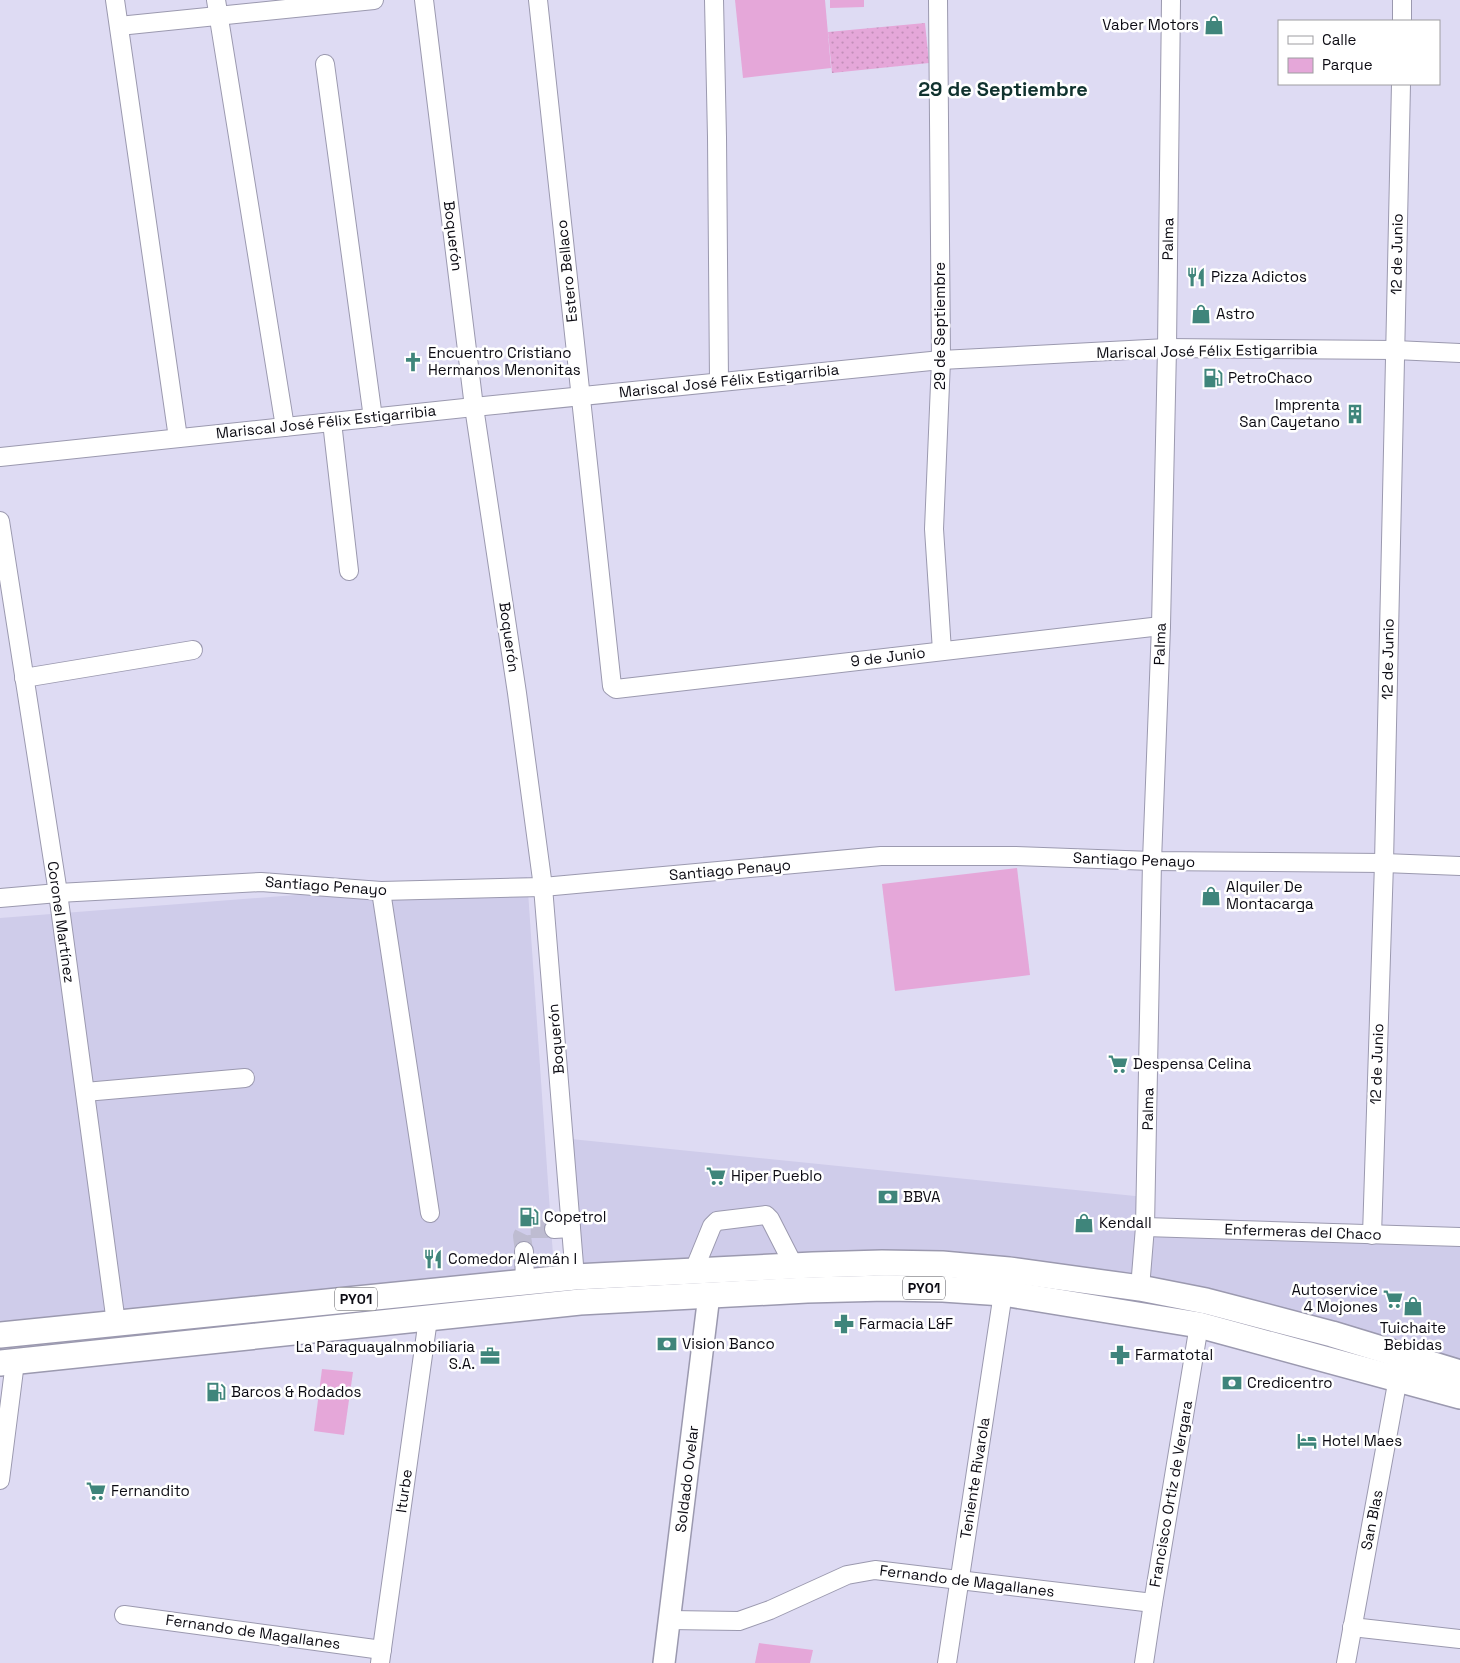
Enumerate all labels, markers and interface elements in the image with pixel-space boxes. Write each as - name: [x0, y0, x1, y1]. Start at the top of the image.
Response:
- shop icon: Vaber Motors: [1203, 14, 1225, 36]
- place label: Vaber Motors: [1102, 15, 1199, 34]
- legend: [1278, 20, 1440, 85]
- text: Calle: [1322, 30, 1357, 49]
- text: Parque: [1322, 55, 1373, 74]
- district label: 29 de Septiembre: [918, 76, 1088, 102]
- street label: Boquerón: [440, 200, 467, 272]
- street label: 12 de Junio: [1386, 213, 1407, 295]
- street label: Palma: [1158, 217, 1177, 260]
- street label: Estero Bellaco: [552, 219, 581, 323]
- street label: 29 de Septiembre: [930, 262, 949, 390]
- restaurant icon: Pizza Adictos: [1185, 266, 1207, 288]
- place label: Pizza Adictos: [1211, 267, 1307, 286]
- shop icon: Astro: [1190, 303, 1212, 325]
- place label: Astro: [1216, 304, 1255, 323]
- street label: Mariscal José Félix Estigarribia: [1096, 339, 1318, 362]
- place label: Encuentro Cristiano Hermanos Menonitas: [428, 343, 581, 379]
- church icon: Encuentro Cristiano Hermanos Menonitas: [402, 351, 424, 373]
- street label: Mariscal José Félix Estigarribia: [618, 359, 840, 402]
- fuel station icon: PetroChaco: [1202, 367, 1224, 389]
- place label: PetroChaco: [1228, 368, 1312, 387]
- place label: Imprenta San Cayetano: [1239, 395, 1340, 431]
- street label: Mariscal José Félix Estigarribia: [215, 400, 437, 443]
- building icon: Imprenta San Cayetano: [1344, 403, 1366, 425]
- street label: Boquerón: [495, 601, 524, 673]
- street label: 12 de Junio: [1377, 618, 1398, 700]
- street label: Palma: [1149, 622, 1170, 666]
- street label: 9 de Junio: [849, 642, 926, 671]
- street label: Santiago Penayo: [1073, 848, 1195, 871]
- street label: Santiago Penayo: [668, 855, 792, 884]
- street label: Coronel Martínez: [44, 860, 79, 984]
- street label: Santiago Penayo: [264, 872, 388, 899]
- place label: Alquiler De Montacarga: [1226, 877, 1314, 913]
- shop icon: Alquiler De Montacarga: [1200, 885, 1222, 907]
- street label: Boquerón: [543, 1003, 568, 1075]
- street label: 12 de Junio: [1366, 1023, 1387, 1105]
- supermarket icon: Despensa Celina: [1107, 1053, 1129, 1075]
- place label: Despensa Celina: [1133, 1054, 1252, 1073]
- street label: Palma: [1138, 1087, 1157, 1130]
- supermarket icon: Hiper Pueblo: [705, 1165, 727, 1187]
- place label: Hiper Pueblo: [731, 1166, 822, 1185]
- bank icon: BBVA: [877, 1186, 899, 1208]
- place label: BBVA: [903, 1187, 941, 1206]
- fuel station icon: Copetrol: [518, 1206, 540, 1228]
- place label: Copetrol: [544, 1207, 606, 1226]
- shop icon: Kendall: [1073, 1212, 1095, 1234]
- place label: Kendall: [1099, 1213, 1152, 1232]
- street label: Enfermeras del Chaco: [1224, 1219, 1382, 1244]
- restaurant icon: Comedor Alemán I: [422, 1248, 444, 1270]
- place label: Comedor Alemán I: [448, 1249, 577, 1268]
- road number: PY01: [903, 1276, 945, 1300]
- place label: Autoservice 4 Mojones: [1291, 1280, 1378, 1316]
- road number: PY01: [335, 1288, 377, 1310]
- supermarket icon: Autoservice 4 Mojones: [1382, 1288, 1404, 1310]
- shop icon: Tuichaite Bebidas: [1402, 1295, 1424, 1317]
- pharmacy icon: Farmacia L&F: [833, 1313, 855, 1335]
- place label: Farmacia L&F: [859, 1314, 953, 1333]
- place label: Tuichaite Bebidas: [1380, 1318, 1446, 1354]
- bank icon: Vision Banco: [656, 1333, 678, 1355]
- place label: Vision Banco: [682, 1334, 775, 1353]
- place label: La ParaguayaInmobiliaria S.A.: [296, 1337, 475, 1373]
- pharmacy icon: Farmatotal: [1109, 1344, 1131, 1366]
- office icon: La ParaguayaInmobiliaria S.A.: [479, 1345, 501, 1367]
- place label: Farmatotal: [1135, 1345, 1213, 1364]
- bank icon: Credicentro: [1221, 1372, 1243, 1394]
- place label: Credicentro: [1247, 1373, 1333, 1392]
- fuel station icon: Barcos & Rodados: [205, 1381, 227, 1403]
- place label: Barcos & Rodados: [231, 1382, 362, 1401]
- street label: Francisco Ortiz de Vergara: [1145, 1399, 1196, 1589]
- street label: Teniente Rivarola: [956, 1415, 994, 1540]
- street label: Soldado Ovelar: [671, 1424, 703, 1534]
- hotel icon: Hotel Maes: [1296, 1430, 1318, 1452]
- place label: Hotel Maes: [1322, 1431, 1402, 1450]
- street label: Iturbe: [391, 1468, 416, 1514]
- supermarket icon: Fernandito: [85, 1480, 107, 1502]
- place label: Fernandito: [111, 1481, 190, 1500]
- street label: San Blas: [1356, 1488, 1387, 1552]
- street label: Fernando de Magallanes: [878, 1560, 1056, 1601]
- street label: Fernando de Magallanes: [164, 1610, 342, 1653]

